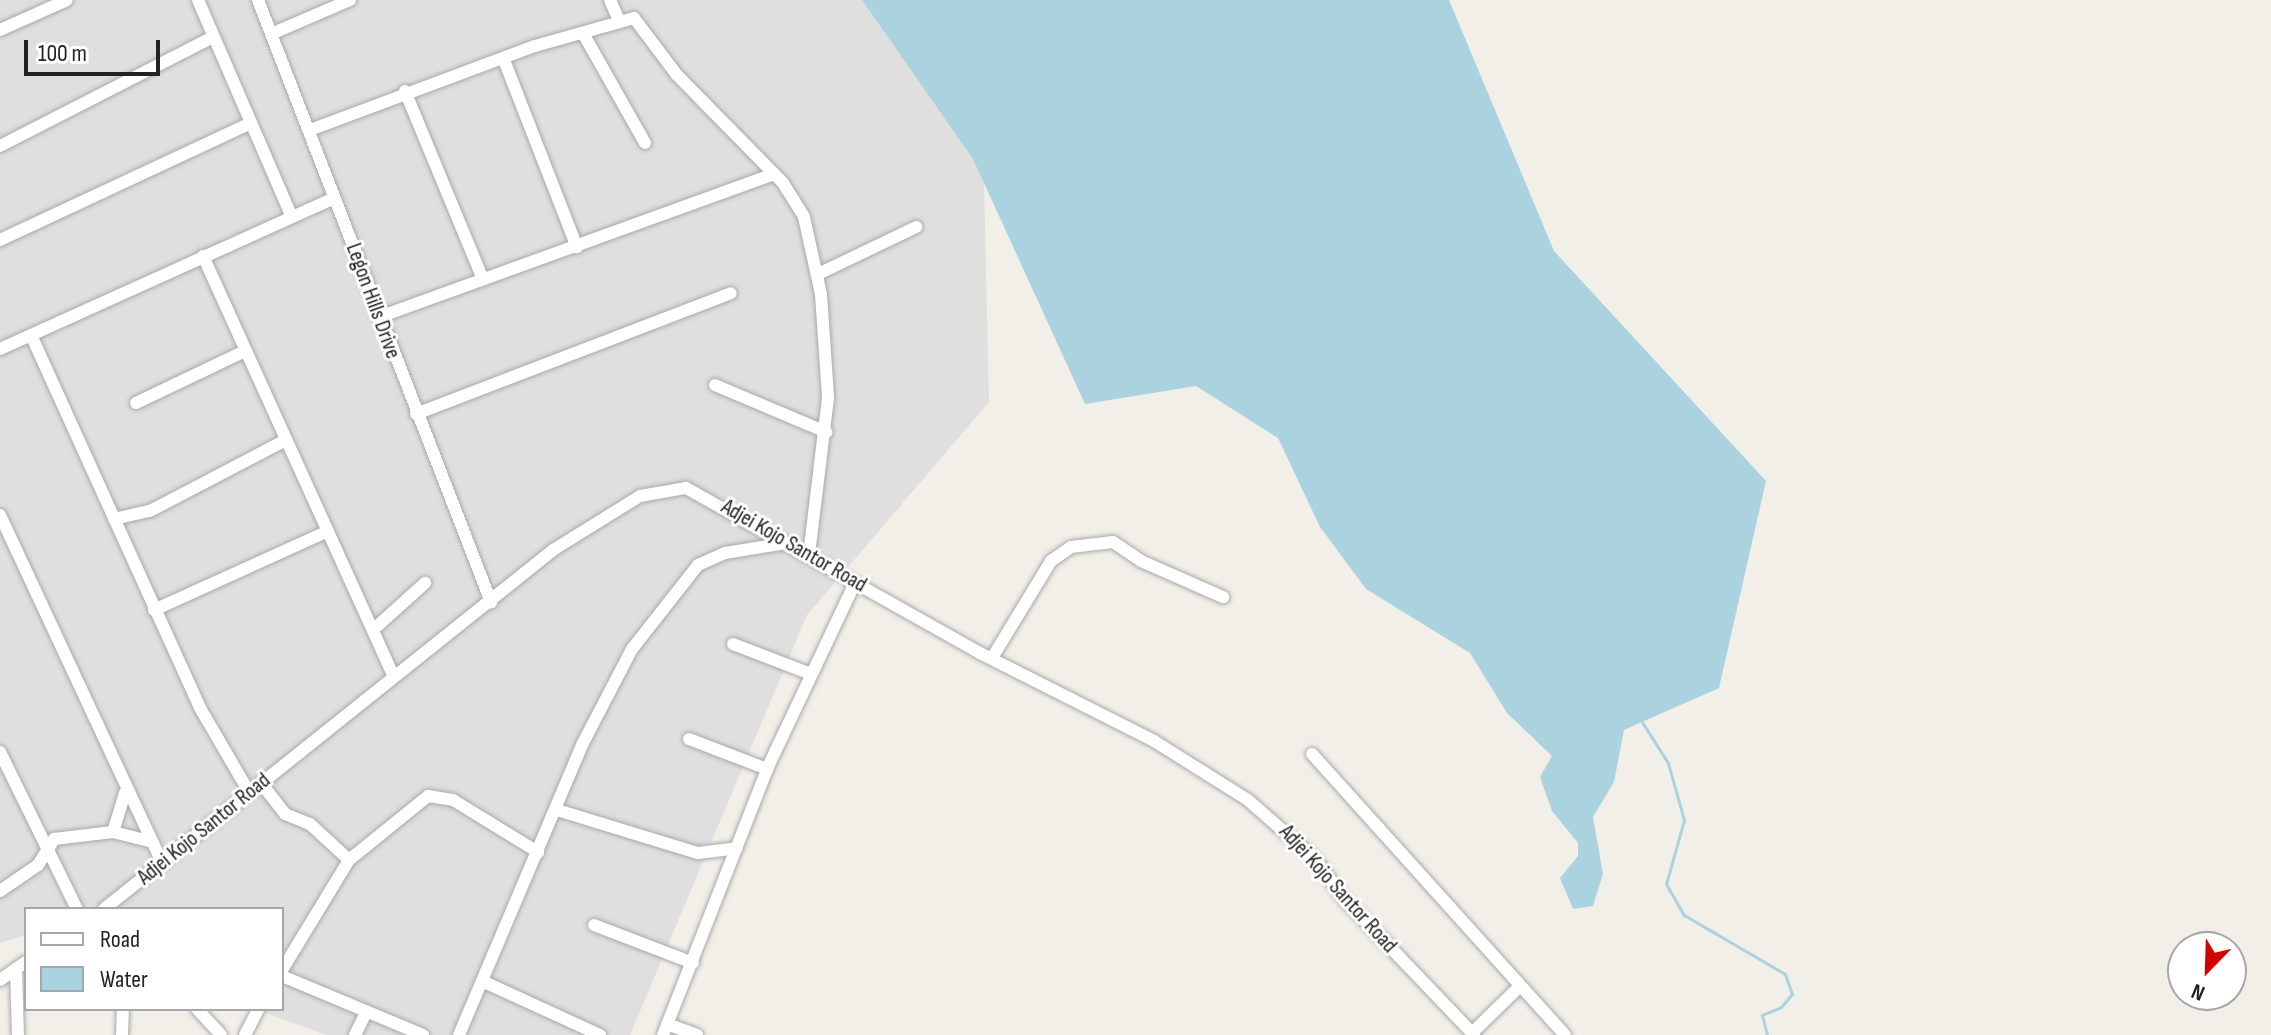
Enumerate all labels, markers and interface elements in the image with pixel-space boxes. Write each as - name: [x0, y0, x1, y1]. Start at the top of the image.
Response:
- scale bar: [28, 24, 164, 74]
- text: 100 m: [38, 39, 87, 68]
- street label: Legon Hills Drive: [340, 240, 406, 362]
- street label: Adjei Kojo Santor Road: [717, 494, 871, 598]
- street label: Adjei Kojo Santor Road: [132, 767, 276, 891]
- street label: Adjei Kojo Santor Road: [1273, 819, 1403, 959]
- legend: [24, 907, 284, 1011]
- text: Road: [100, 925, 140, 954]
- north arrow: [2167, 931, 2247, 1011]
- text: Water: [100, 965, 148, 994]
- text: N: [2188, 977, 2209, 1006]

